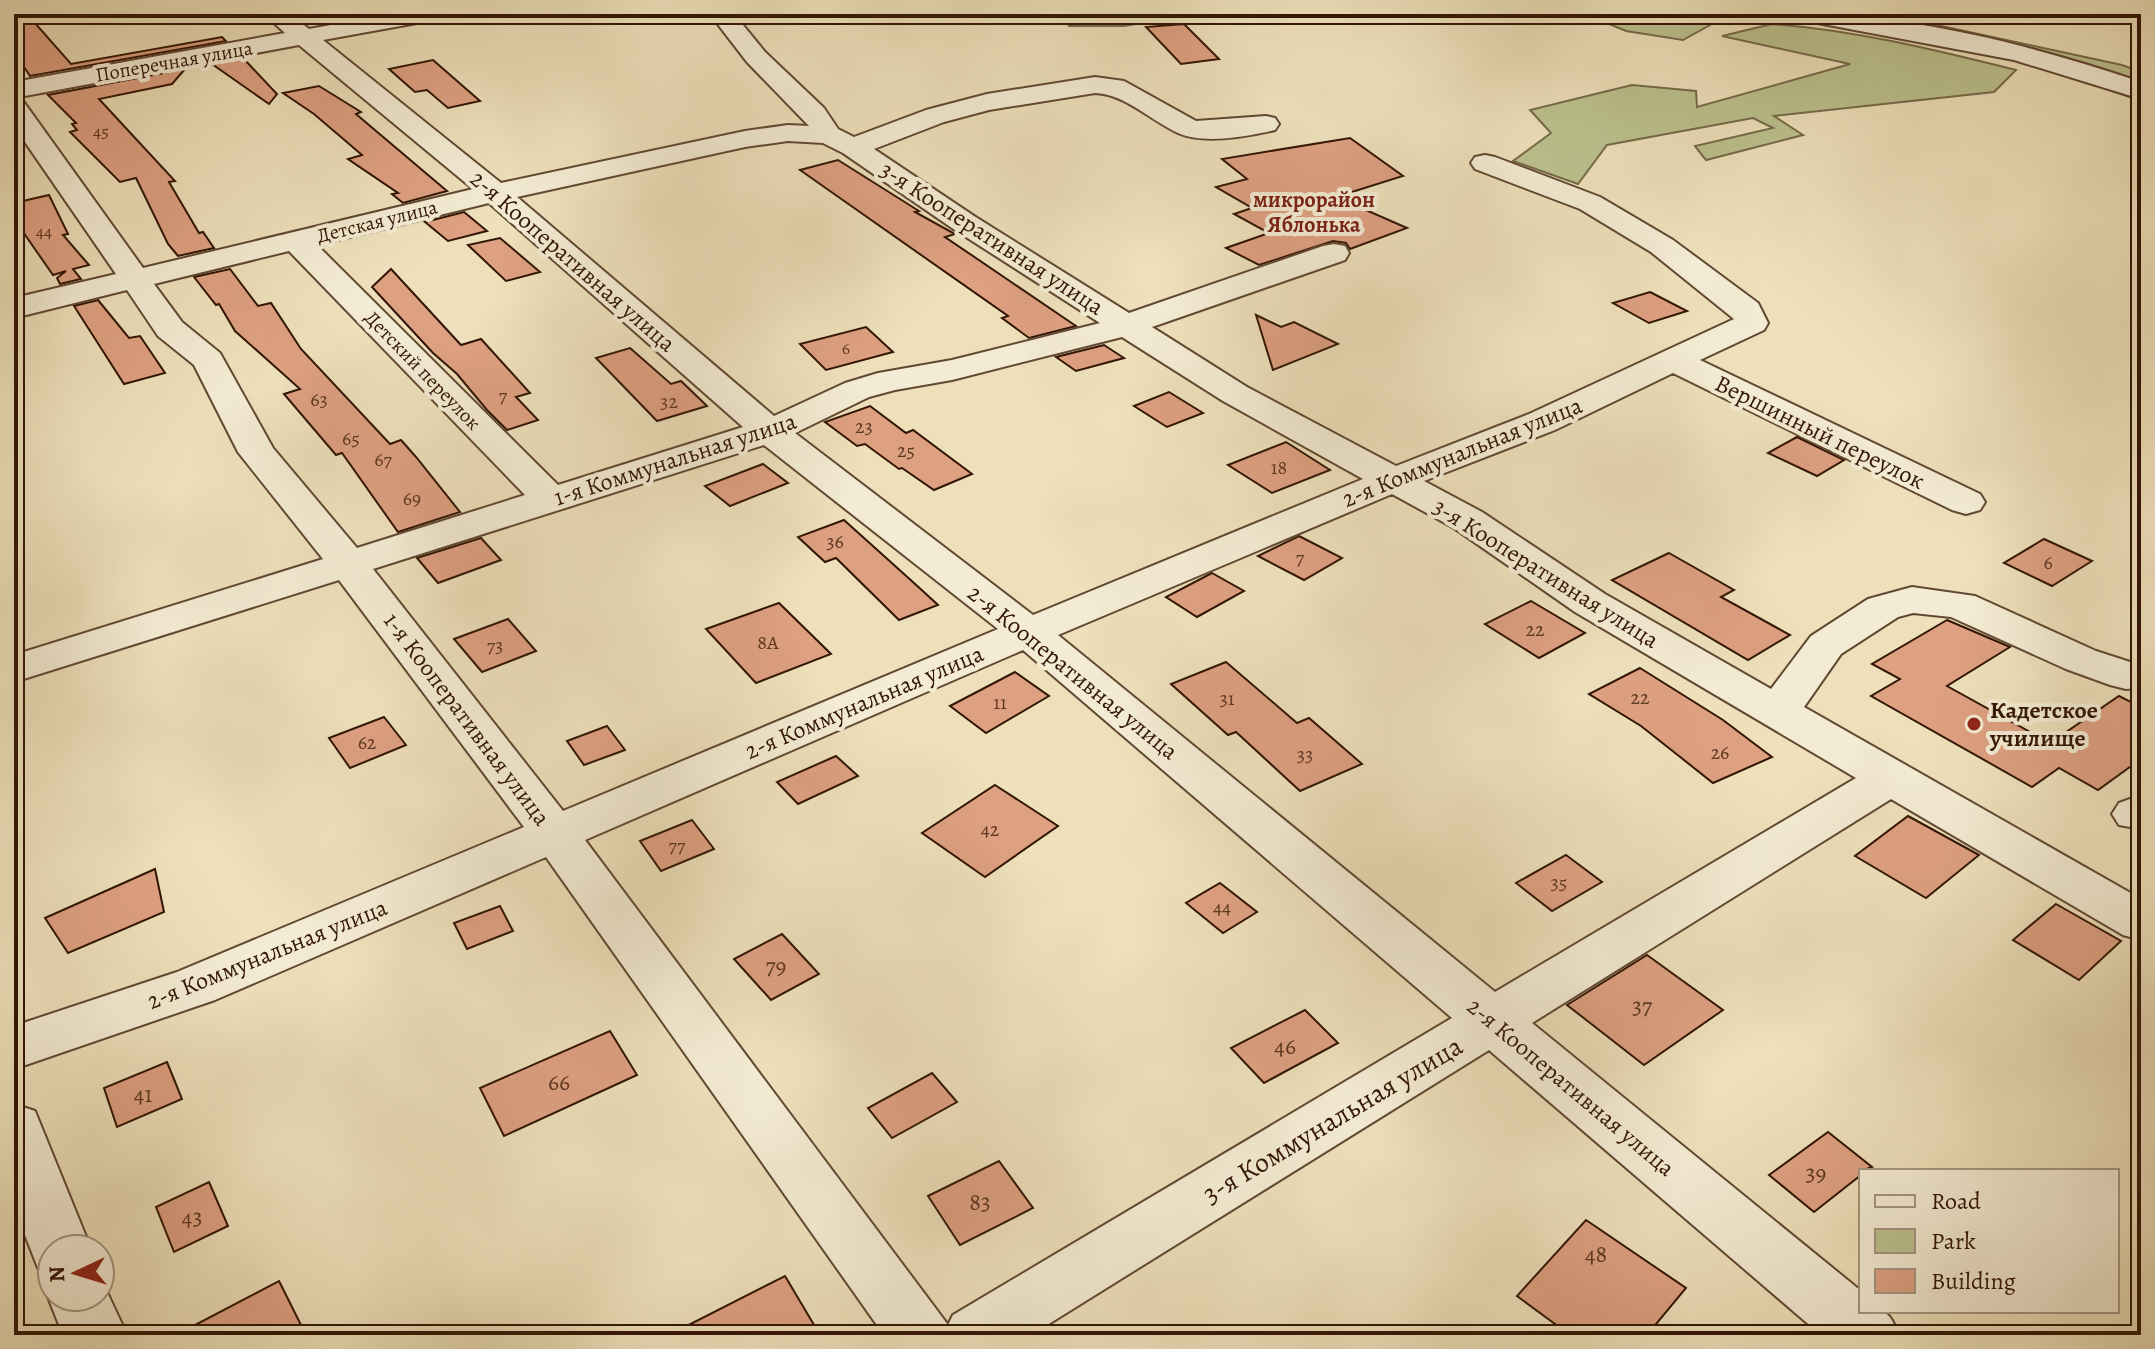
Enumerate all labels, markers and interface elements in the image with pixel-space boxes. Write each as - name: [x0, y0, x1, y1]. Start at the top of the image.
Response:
- street label: Поперечная улица: [93, 34, 256, 89]
- house number: 45: [93, 119, 109, 143]
- street label: 3-я Кооперативная улица: [874, 154, 1110, 322]
- street label: 2-я Кооперативная улица: [464, 163, 682, 359]
- district label: микрорайон Яблонька: [1253, 185, 1375, 240]
- street label: Детская улица: [314, 193, 441, 250]
- house number: 44: [36, 219, 52, 243]
- street label: Детский переулок: [358, 305, 487, 436]
- house number: 6: [842, 336, 850, 360]
- street label: Вершинный переулок: [1710, 367, 1930, 497]
- house number: 7: [499, 382, 508, 409]
- house number: 63: [310, 386, 328, 413]
- house number: 32: [660, 388, 678, 415]
- street label: 2-я Коммунальная улица: [1337, 389, 1587, 515]
- street label: 1-я Коммунальная улица: [550, 405, 800, 513]
- house number: 23: [855, 413, 873, 440]
- house number: 65: [342, 425, 360, 452]
- house number: 25: [897, 437, 915, 464]
- house number: 67: [374, 446, 392, 473]
- house number: 18: [1271, 454, 1287, 481]
- house number: 69: [403, 485, 421, 512]
- street label: 3-я Кооперативная улица: [1427, 490, 1665, 656]
- house number: 36: [826, 528, 844, 555]
- house number: 7: [1296, 544, 1305, 571]
- house number: 6: [2043, 549, 2053, 576]
- street label: 2-я Кооперативная улица: [961, 577, 1185, 767]
- street label: 1-я Кооперативная улица: [376, 606, 558, 832]
- house number: 22: [1526, 616, 1545, 643]
- house number: 8А: [757, 629, 779, 656]
- house number: 73: [487, 632, 503, 659]
- street label: 2-я Коммунальная улица: [740, 637, 988, 767]
- house number: 22: [1631, 684, 1650, 711]
- house number: 31: [1219, 685, 1235, 712]
- house number: 11: [993, 689, 1007, 716]
- place label: Кадетское училище: [1989, 694, 2098, 754]
- marker: Кадетское училище: [1965, 715, 1983, 733]
- house number: 62: [358, 729, 377, 756]
- house number: 26: [1711, 739, 1729, 766]
- house number: 33: [1297, 741, 1313, 768]
- house number: 42: [981, 816, 1000, 843]
- house number: 77: [669, 832, 686, 859]
- house number: 35: [1551, 869, 1567, 896]
- street label: 2-я Коммунальная улица: [142, 891, 392, 1017]
- house number: 44: [1213, 894, 1231, 921]
- house number: 79: [766, 950, 787, 982]
- street label: 2-я Кооперативная улица: [1460, 990, 1682, 1184]
- house number: 37: [1632, 990, 1653, 1022]
- street label: 3-я Коммунальная улица: [1195, 1027, 1470, 1213]
- house number: 46: [1274, 1030, 1296, 1062]
- house number: 66: [548, 1066, 570, 1098]
- house number: 41: [133, 1078, 153, 1110]
- house number: 39: [1806, 1157, 1826, 1189]
- legend: [1859, 1169, 2119, 1313]
- text: Road: [1931, 1185, 1981, 1217]
- house number: 83: [969, 1186, 991, 1218]
- house number: 43: [182, 1201, 202, 1233]
- text: Park: [1931, 1225, 1976, 1257]
- north arrow: [36, 1233, 116, 1313]
- house number: 48: [1585, 1238, 1607, 1270]
- text: N: [42, 1265, 73, 1283]
- text: Building: [1931, 1265, 2016, 1297]

